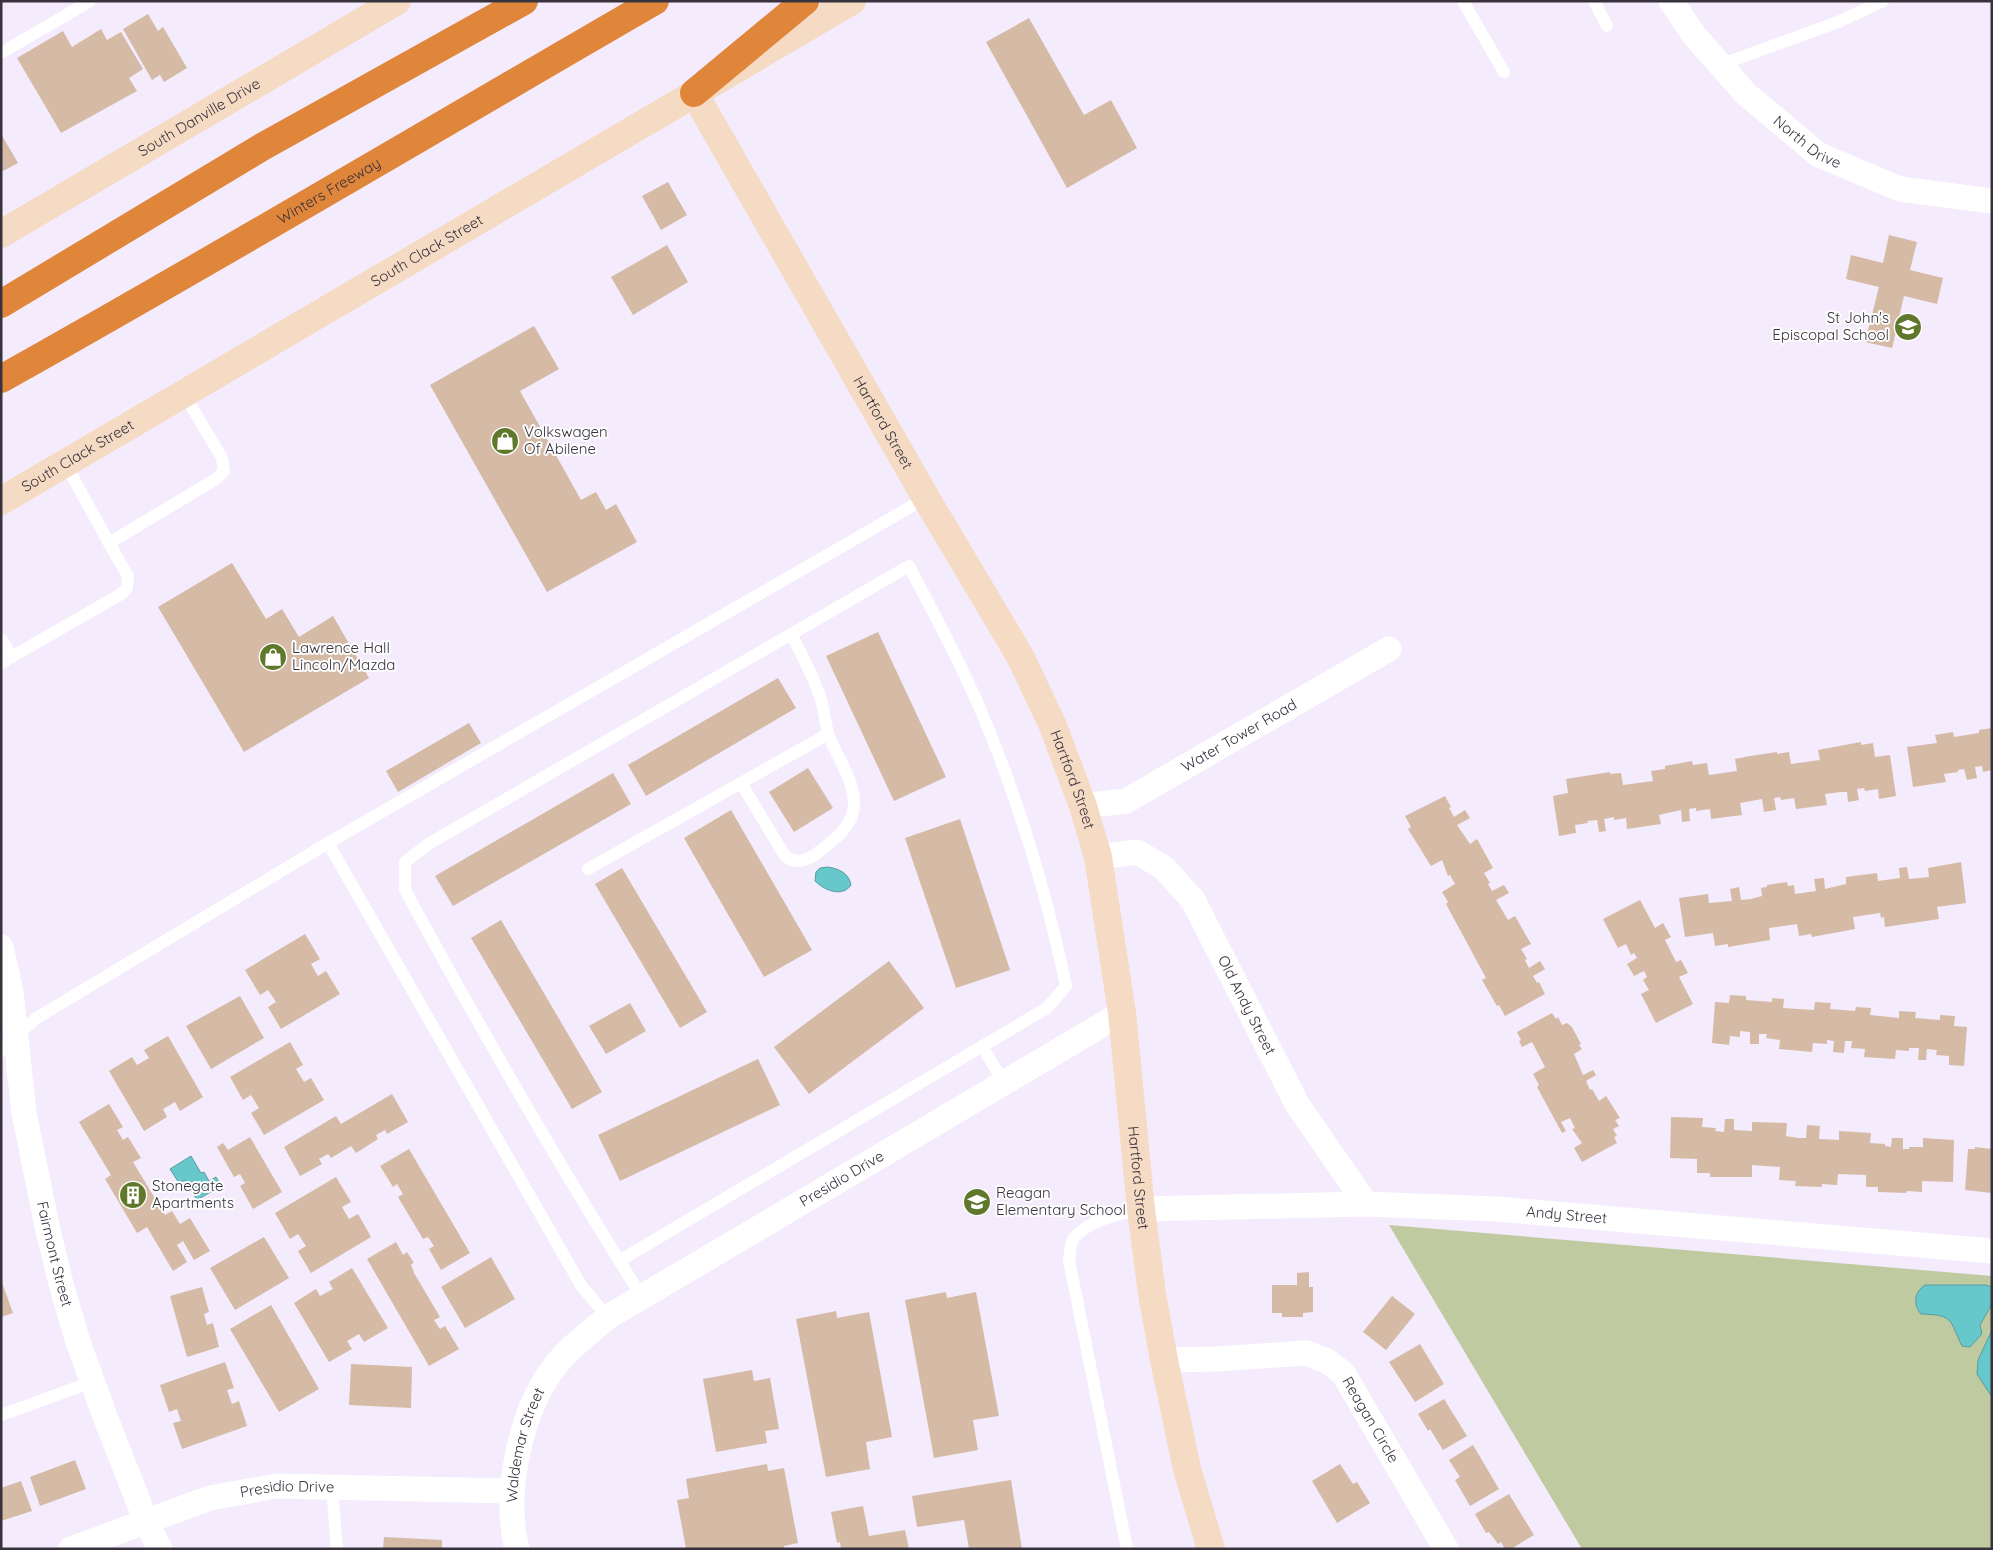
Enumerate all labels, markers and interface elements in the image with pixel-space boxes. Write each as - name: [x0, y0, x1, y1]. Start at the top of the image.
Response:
- street label: South Danville Drive: [134, 74, 264, 160]
- street label: North Drive: [1770, 111, 1844, 172]
- street label: Winters Freeway: [274, 153, 384, 228]
- street label: South Clack Street: [367, 210, 486, 291]
- place label: St John's Episcopal School: [1772, 308, 1889, 344]
- school or university icon: St John's Episcopal School: [1893, 312, 1923, 342]
- street label: Hartford Street: [849, 373, 917, 472]
- street label: South Clack Street: [18, 415, 137, 496]
- place label: Volkswagen Of Abilene: [524, 422, 608, 458]
- shop icon: Volkswagen Of Abilene: [490, 426, 520, 456]
- place label: Lawrence Hall Lincoln/Mazda: [292, 638, 395, 674]
- shop icon: Lawrence Hall Lincoln/Mazda: [258, 642, 288, 672]
- street label: Water Tower Road: [1178, 694, 1300, 776]
- street label: Hartford Street: [1046, 727, 1099, 831]
- street label: Old Andy Street: [1214, 952, 1280, 1058]
- street label: Hartford Street: [1124, 1125, 1154, 1231]
- street label: Presidio Drive: [796, 1146, 887, 1211]
- place label: Stonegate Apartments: [152, 1176, 234, 1212]
- building icon: Stonegate Apartments: [118, 1180, 148, 1210]
- place label: Reagan Elementary School: [996, 1183, 1126, 1219]
- school or university icon: Reagan Elementary School: [962, 1187, 992, 1217]
- street label: Fairmont Street: [33, 1199, 77, 1309]
- street label: Andy Street: [1525, 1202, 1608, 1227]
- street label: Reagan Circle: [1338, 1373, 1404, 1466]
- street label: Waldemar Street: [502, 1384, 548, 1503]
- street label: Presidio Drive: [238, 1476, 334, 1501]

